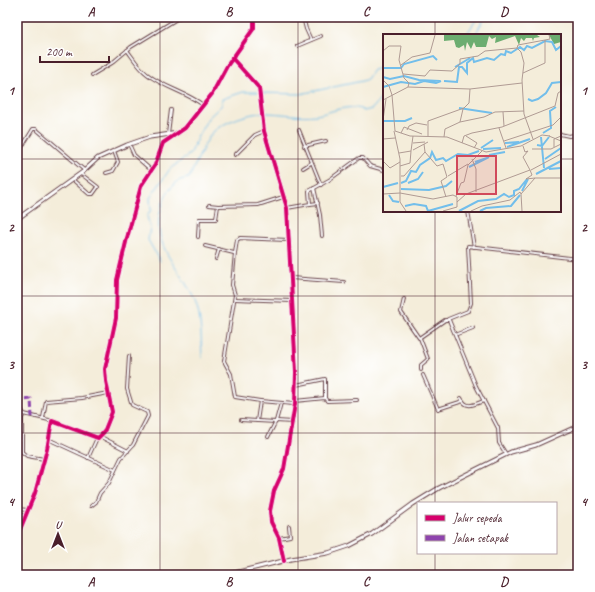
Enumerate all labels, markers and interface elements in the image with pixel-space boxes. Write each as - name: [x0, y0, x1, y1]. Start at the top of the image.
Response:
- text: A: [88, 4, 96, 20]
- text: B: [226, 4, 234, 20]
- text: C: [363, 4, 371, 20]
- text: D: [500, 4, 509, 20]
- inset map: [383, 34, 561, 212]
- scale bar: [40, 38, 109, 64]
- text: 200 m: [46, 44, 73, 60]
- text: 1: [8, 83, 16, 99]
- text: 1: [581, 83, 589, 99]
- text: 2: [8, 220, 15, 236]
- text: 2: [581, 220, 588, 236]
- text: 3: [8, 357, 15, 373]
- text: 3: [581, 357, 588, 373]
- text: 4: [8, 494, 16, 510]
- text: 4: [581, 494, 589, 510]
- legend: [417, 502, 557, 554]
- text: Jalur sepeda: [452, 510, 503, 526]
- north arrow: [38, 514, 78, 554]
- text: U: [55, 517, 63, 531]
- text: Jalan setapak: [452, 530, 509, 546]
- text: A: [88, 574, 96, 590]
- text: B: [226, 574, 234, 590]
- text: C: [363, 574, 371, 590]
- text: D: [500, 574, 509, 590]

